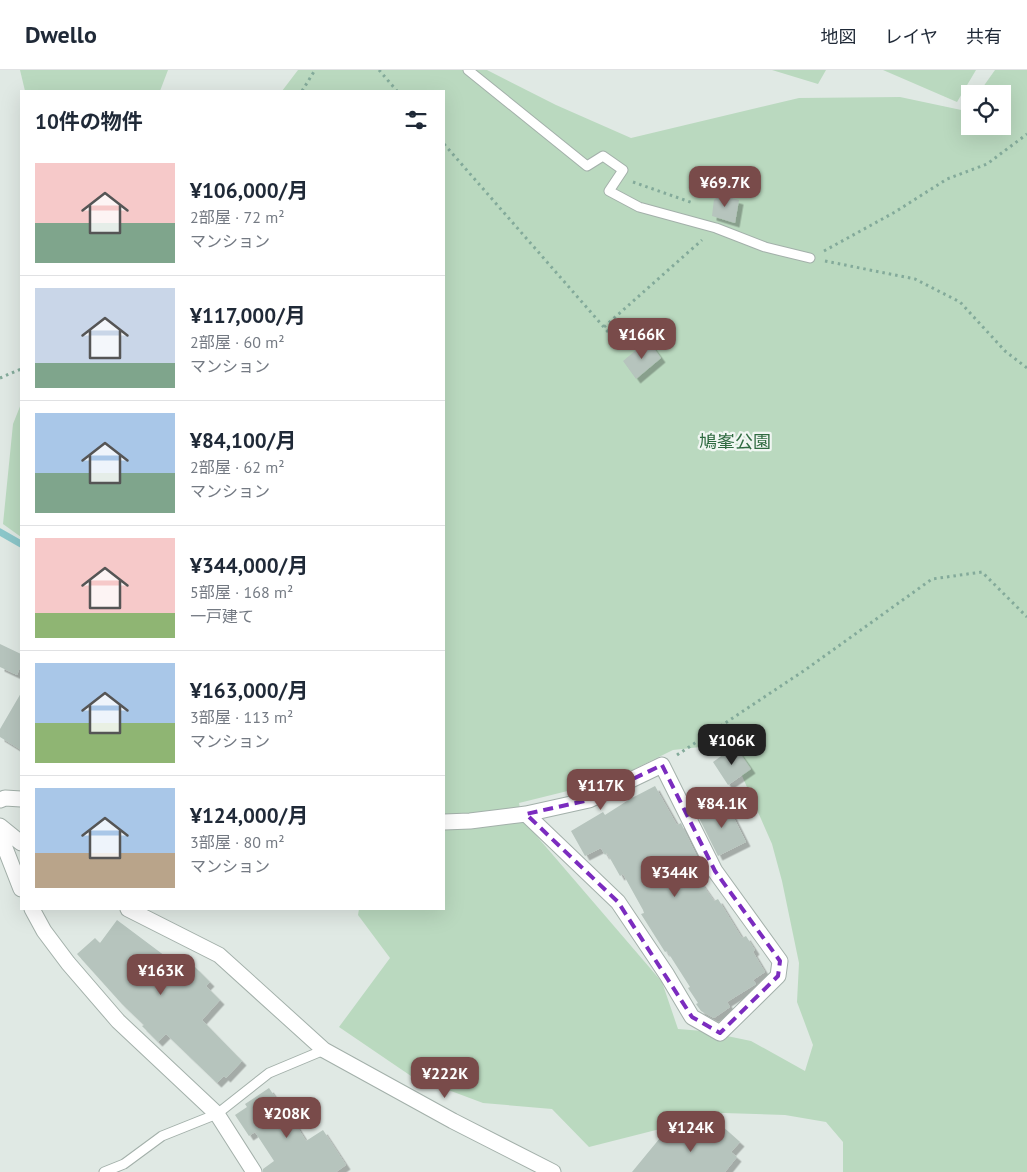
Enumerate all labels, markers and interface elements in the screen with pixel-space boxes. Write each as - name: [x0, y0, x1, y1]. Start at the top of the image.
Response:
- text: Dwello: [25, 19, 97, 50]
- text: 地図: [821, 25, 857, 48]
- text: レイヤ: [885, 25, 938, 48]
- text: 共有: [966, 25, 1002, 48]
- map controls: [961, 85, 1011, 135]
- button: locate: [961, 85, 1011, 135]
- icon: filters: [402, 106, 430, 134]
- text: 10件の物件: [35, 108, 143, 135]
- pin: ¥69.7K: [684, 166, 766, 208]
- text: ¥69.7K: [700, 172, 750, 192]
- text: ¥106,000/月: [190, 177, 308, 204]
- icon: home: [75, 183, 135, 243]
- text: 2部屋 · 72 m²: [190, 207, 285, 227]
- text: マンション: [190, 231, 270, 251]
- text: ¥117,000/月: [190, 302, 306, 329]
- icon: home: [75, 308, 135, 368]
- pin: ¥166K: [607, 318, 677, 360]
- text: ¥166K: [619, 324, 665, 344]
- text: 2部屋 · 60 m²: [190, 332, 285, 352]
- text: マンション: [190, 356, 270, 376]
- text: ¥84,100/月: [190, 427, 296, 454]
- park label: 鳩峯公園: [699, 430, 771, 453]
- icon: home: [75, 433, 135, 493]
- text: 2部屋 · 62 m²: [190, 457, 285, 477]
- text: マンション: [190, 481, 270, 501]
- text: ¥344,000/月: [190, 552, 308, 579]
- icon: home: [75, 558, 135, 618]
- text: 5部屋 · 168 m²: [190, 582, 293, 602]
- text: 一戸建て: [190, 606, 254, 626]
- text: ¥163,000/月: [190, 677, 308, 704]
- icon: home: [75, 683, 135, 743]
- text: 3部屋 · 113 m²: [190, 707, 293, 727]
- pin: ¥106K: [697, 724, 767, 766]
- text: ¥106K: [709, 730, 755, 750]
- text: マンション: [190, 731, 270, 751]
- pin: ¥117K: [566, 768, 636, 811]
- text: ¥117K: [578, 775, 624, 795]
- pin: ¥84.1K: [681, 786, 763, 829]
- text: ¥84.1K: [697, 793, 747, 813]
- text: ¥124,000/月: [190, 802, 308, 829]
- icon: home: [75, 808, 135, 868]
- text: 3部屋 · 80 m²: [190, 832, 285, 852]
- text: マンション: [190, 856, 270, 876]
- pin: ¥344K: [640, 856, 710, 898]
- text: ¥344K: [652, 862, 698, 882]
- pin: ¥163K: [126, 954, 196, 996]
- text: ¥163K: [138, 960, 184, 980]
- pin: ¥222K: [410, 1056, 480, 1099]
- text: ¥222K: [422, 1063, 468, 1083]
- pin: ¥208K: [252, 1096, 322, 1139]
- text: ¥208K: [264, 1103, 310, 1123]
- pin: ¥124K: [656, 1110, 726, 1153]
- text: ¥124K: [668, 1117, 714, 1137]

